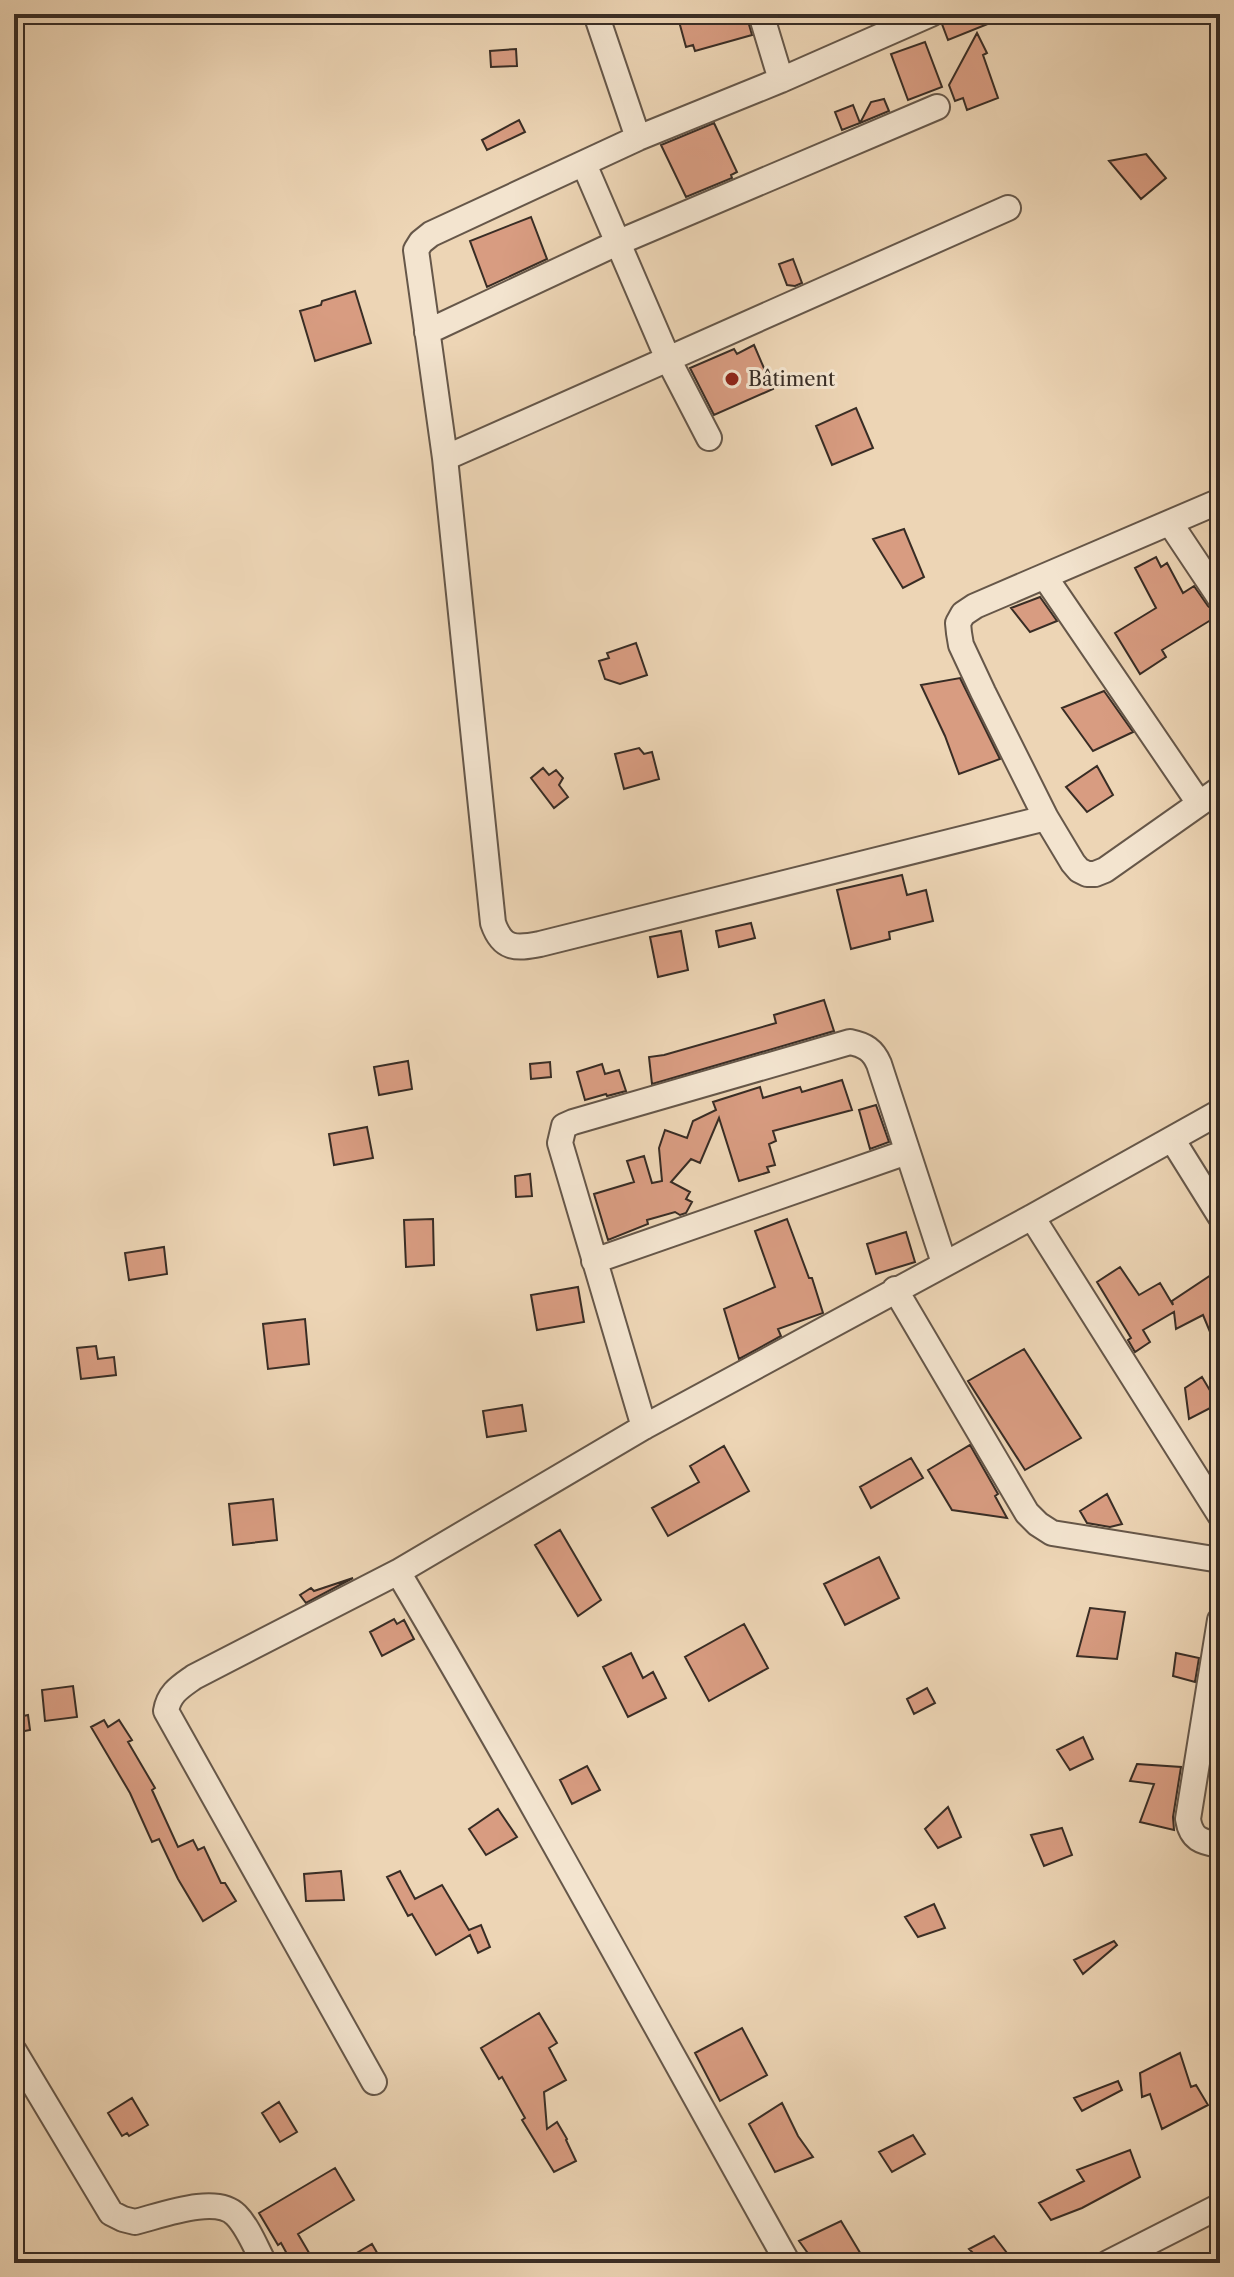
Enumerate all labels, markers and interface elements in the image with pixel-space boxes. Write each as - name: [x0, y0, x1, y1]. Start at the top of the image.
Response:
- place label: Bâtiment: [748, 367, 835, 391]
- marker: Bâtiment: [723, 370, 741, 388]

